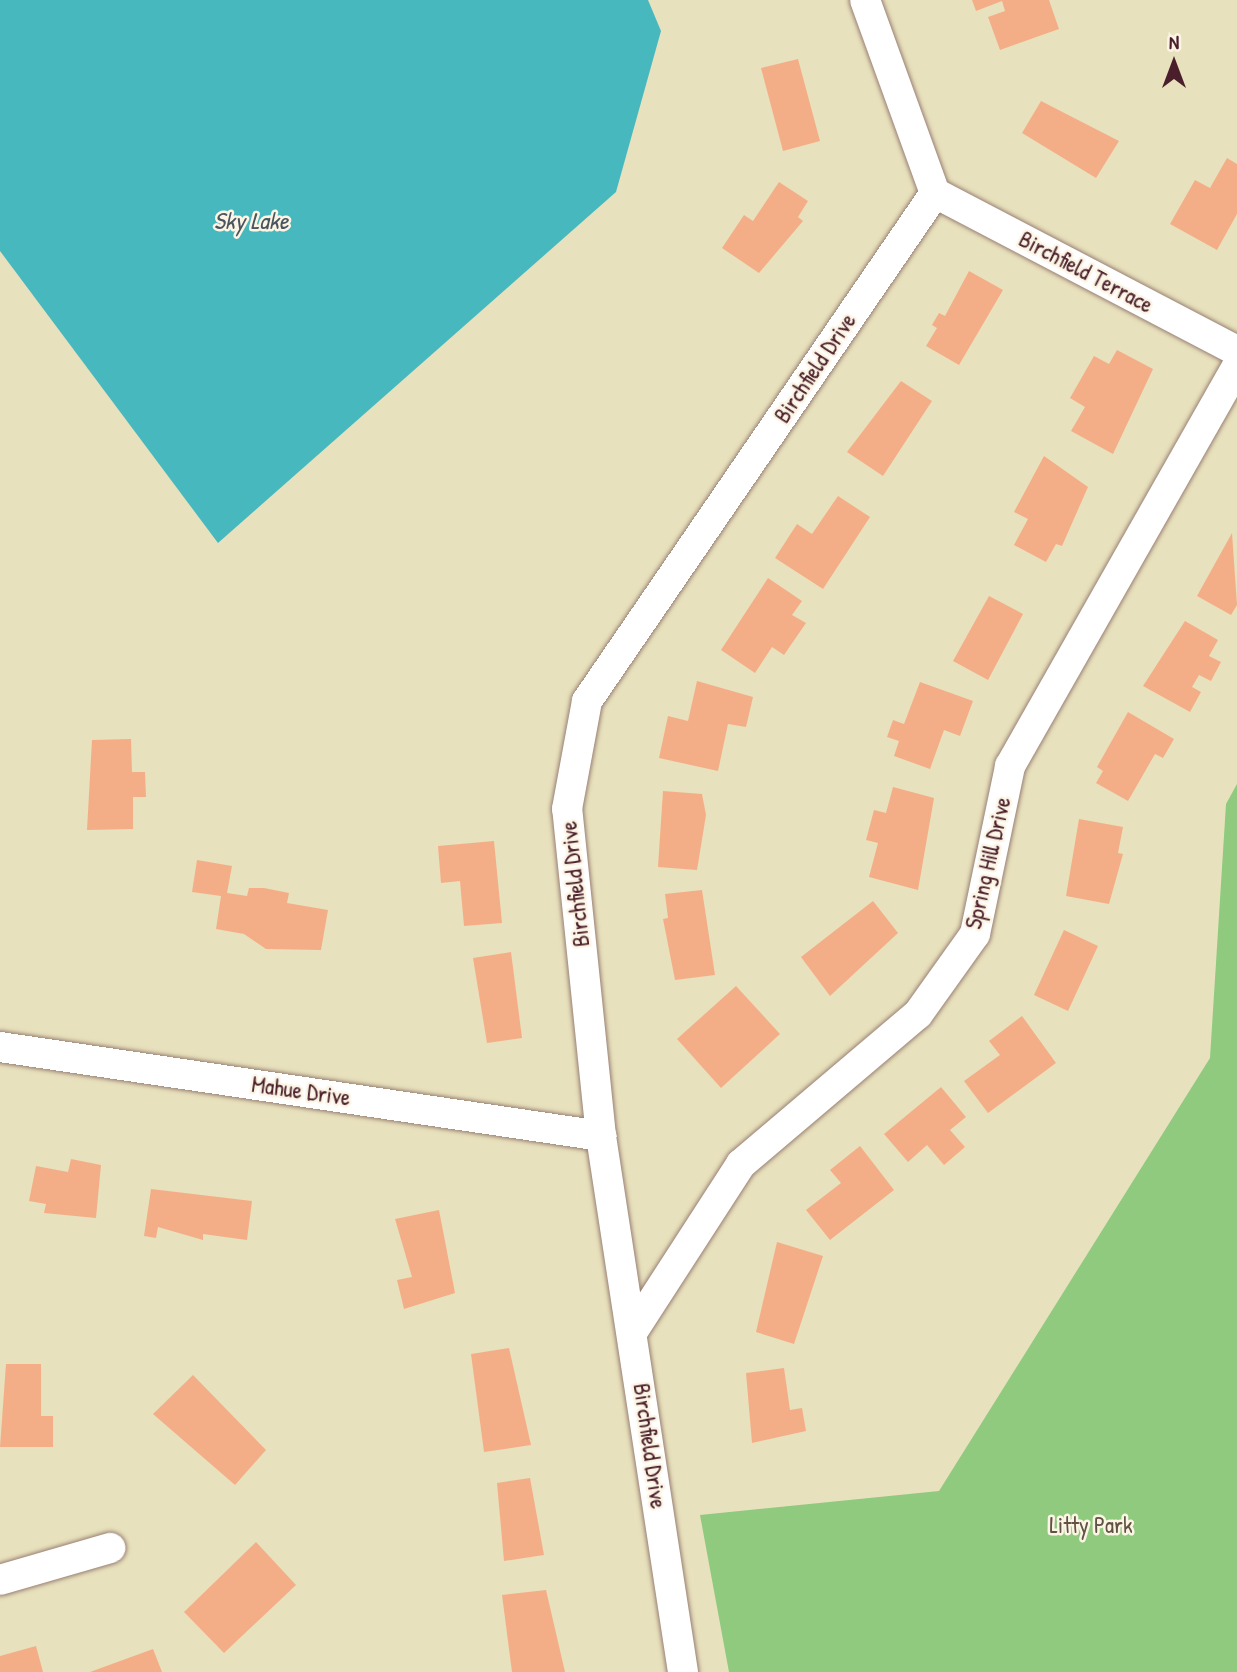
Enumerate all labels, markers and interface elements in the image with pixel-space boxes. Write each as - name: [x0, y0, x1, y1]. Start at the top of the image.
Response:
- north arrow: [1139, 28, 1209, 98]
- text: N: [1169, 29, 1179, 55]
- water label: Sky Lake: [214, 207, 288, 235]
- street label: Birchfield Terrace: [1014, 225, 1158, 319]
- street label: Birchfield Drive: [768, 308, 862, 428]
- street label: Spring Hill Drive: [959, 794, 1017, 932]
- street label: Birchfield Drive: [555, 820, 595, 948]
- street label: Mahue Drive: [250, 1070, 352, 1112]
- street label: Birchfield Drive: [628, 1382, 672, 1510]
- park label: Litty Park: [1049, 1511, 1133, 1539]

